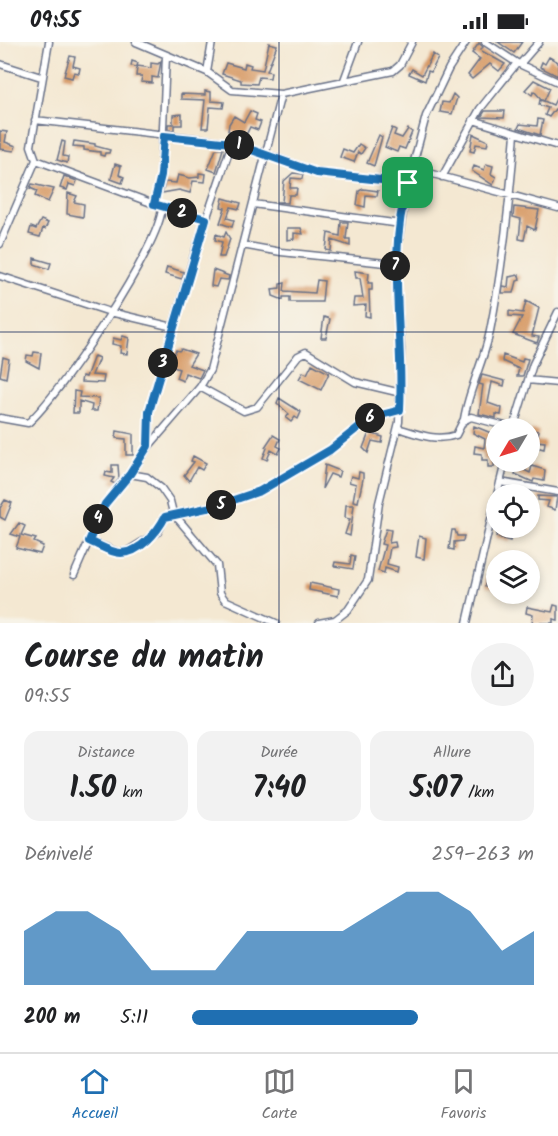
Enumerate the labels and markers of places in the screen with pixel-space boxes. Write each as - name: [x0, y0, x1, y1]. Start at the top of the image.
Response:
- pin: 1: [224, 130, 254, 160]
- pin: [382, 157, 433, 208]
- pin: 2: [167, 198, 197, 228]
- pin: 7: [380, 251, 410, 281]
- pin: 3: [148, 348, 178, 378]
- pin: 6: [355, 403, 385, 433]
- pin: 5: [206, 490, 236, 520]
- pin: 4: [83, 504, 113, 534]

